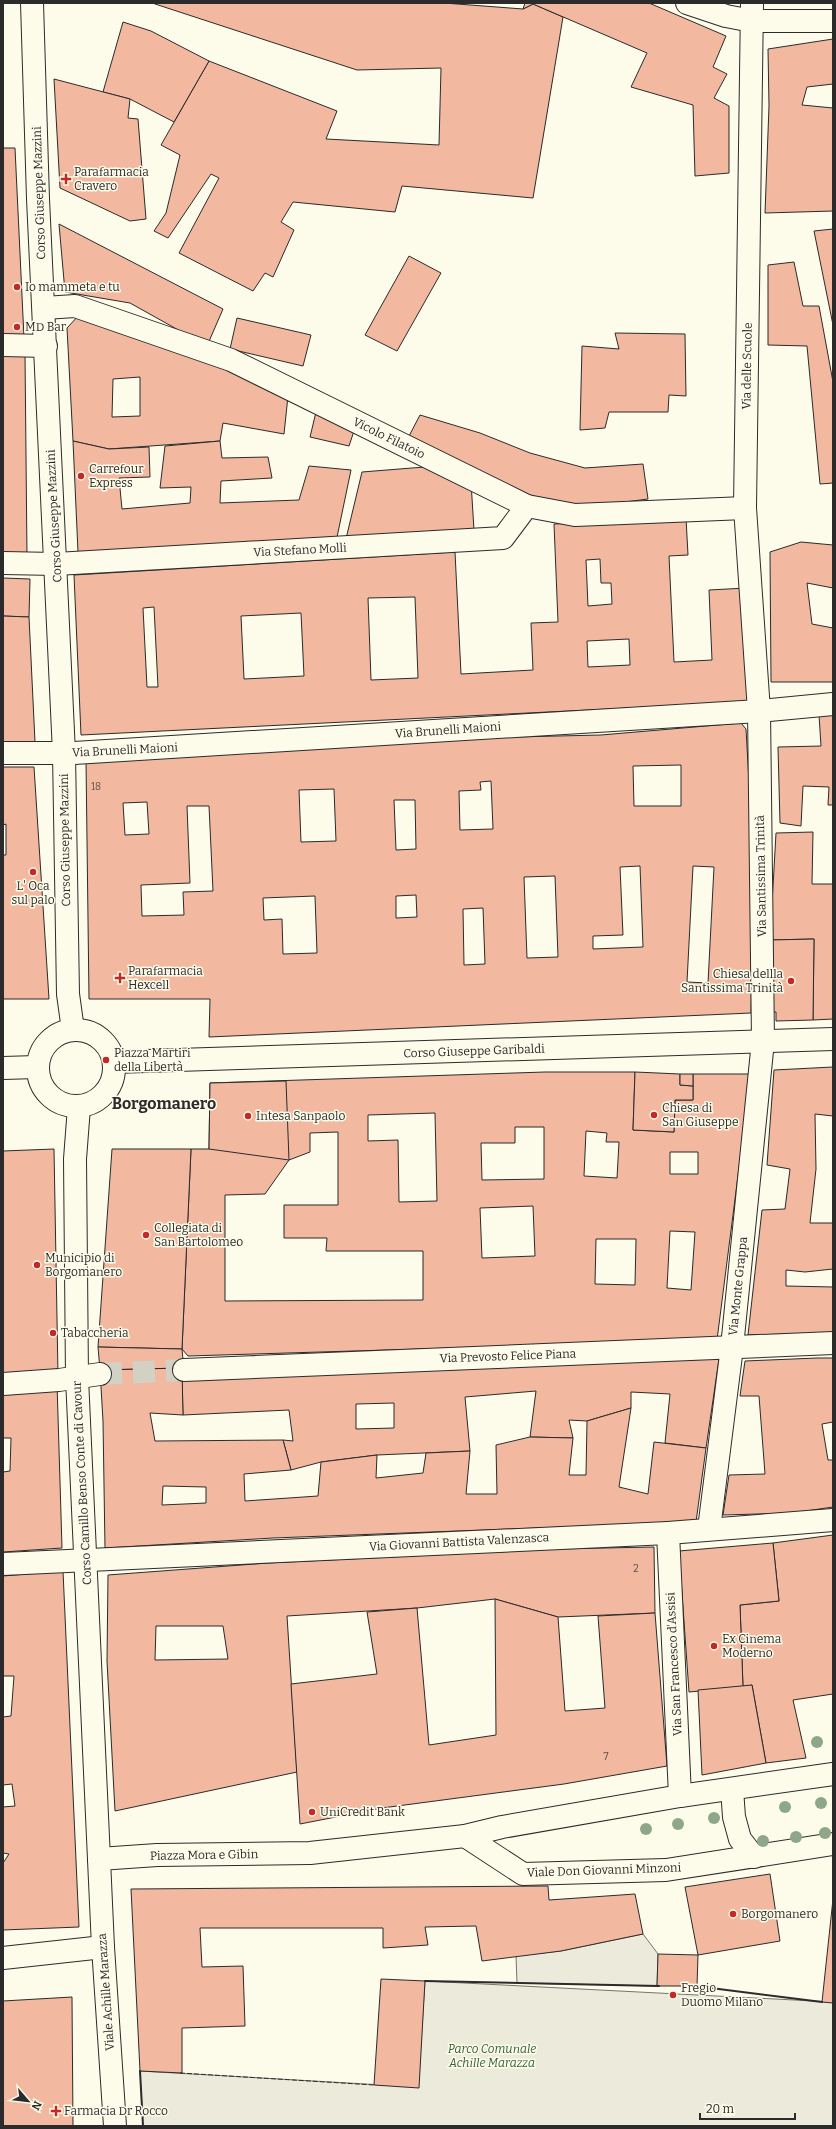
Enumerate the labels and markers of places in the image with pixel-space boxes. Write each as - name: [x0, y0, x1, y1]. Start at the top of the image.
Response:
- place label: Parafarmacia Cravero: [74, 165, 149, 193]
- marker: Parafarmacia Cravero: [61, 174, 71, 184]
- place label: Io mammeta e tu: [25, 280, 120, 294]
- marker: Io mammeta e tu: [12, 282, 22, 292]
- place label: MD Bar: [25, 320, 67, 334]
- marker: MD Bar: [12, 322, 22, 332]
- place label: Carrefour Express: [89, 462, 144, 490]
- marker: Carrefour Express: [76, 471, 86, 481]
- marker: L' Oca sul palo: [28, 867, 38, 877]
- place label: L' Oca sul palo: [11, 879, 55, 907]
- place label: Parafarmacia Hexcell: [128, 964, 203, 992]
- place label: Chiesa dellla Santissima Trinità: [681, 967, 783, 995]
- marker: Parafarmacia Hexcell: [115, 973, 125, 983]
- marker: Chiesa dellla Santissima Trinità: [786, 976, 796, 986]
- place label: Piazza Martiri della Libertà: [114, 1046, 191, 1074]
- marker: Piazza Martiri della Libertà: [101, 1055, 111, 1065]
- place label: Chiesa di San Giuseppe: [662, 1101, 739, 1129]
- place label: Intesa Sanpaolo: [256, 1109, 345, 1123]
- marker: Chiesa di San Giuseppe: [649, 1110, 659, 1120]
- marker: Intesa Sanpaolo: [243, 1111, 253, 1121]
- place label: Collegiata di San Bartolomeo: [154, 1221, 243, 1249]
- marker: Collegiata di San Bartolomeo: [141, 1230, 151, 1240]
- place label: Municipio di Borgomanero: [45, 1251, 122, 1279]
- marker: Municipio di Borgomanero: [32, 1260, 42, 1270]
- place label: Tabaccheria: [61, 1326, 129, 1340]
- marker: Tabaccheria: [48, 1328, 58, 1338]
- place label: Ex Cinema Moderno: [722, 1632, 782, 1660]
- marker: Ex Cinema Moderno: [709, 1641, 719, 1651]
- place label: UniCredit Bank: [320, 1805, 405, 1819]
- marker: UniCredit Bank: [307, 1807, 317, 1817]
- place label: Borgomanero: [741, 1907, 818, 1921]
- marker: Borgomanero: [728, 1909, 738, 1919]
- place label: Fregio Duomo Milano: [681, 1981, 763, 2009]
- marker: Fregio Duomo Milano: [668, 1990, 678, 2000]
- place label: Farmacia Dr Rocco: [64, 2104, 168, 2118]
- marker: Farmacia Dr Rocco: [51, 2106, 61, 2116]

